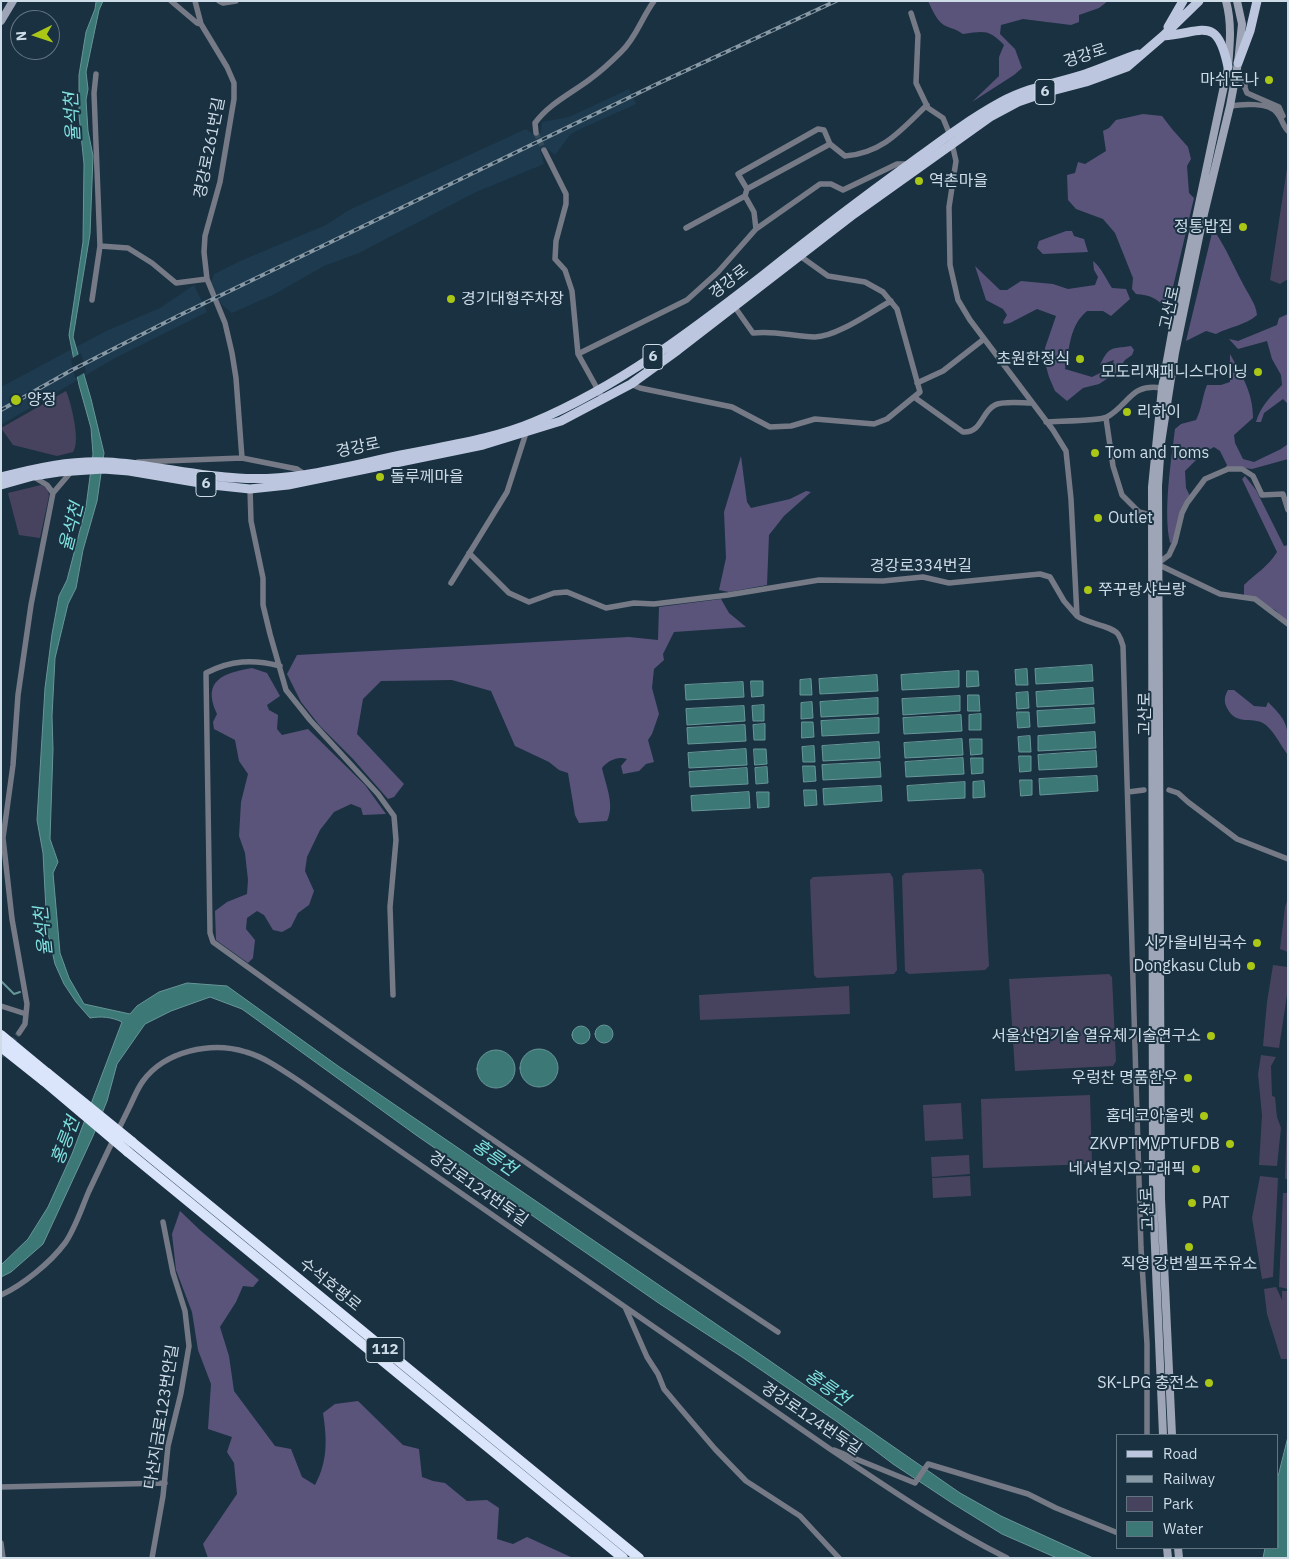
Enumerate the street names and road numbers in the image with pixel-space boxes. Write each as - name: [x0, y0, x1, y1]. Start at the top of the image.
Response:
- street label: 경강로: [1061, 40, 1109, 72]
- road number: 6: [1035, 80, 1055, 104]
- street label: 경강로261번길: [191, 96, 229, 200]
- street label: 경강로: [706, 261, 752, 303]
- street label: 고산로: [1156, 284, 1184, 332]
- road number: 6: [643, 344, 663, 370]
- street label: 경강로: [334, 434, 382, 462]
- road number: 6: [196, 472, 216, 496]
- street label: 경강로334번길: [870, 556, 972, 576]
- street label: 고산로: [1135, 692, 1155, 736]
- street label: 경강로124번둑길: [425, 1148, 531, 1230]
- street label: 고산로: [1138, 1187, 1158, 1231]
- street label: 수석호평로: [295, 1254, 365, 1316]
- road number: 112: [366, 1338, 404, 1362]
- street label: 다산지금로123번안길: [141, 1343, 183, 1491]
- street label: 경강로124번둑길: [757, 1378, 865, 1460]

